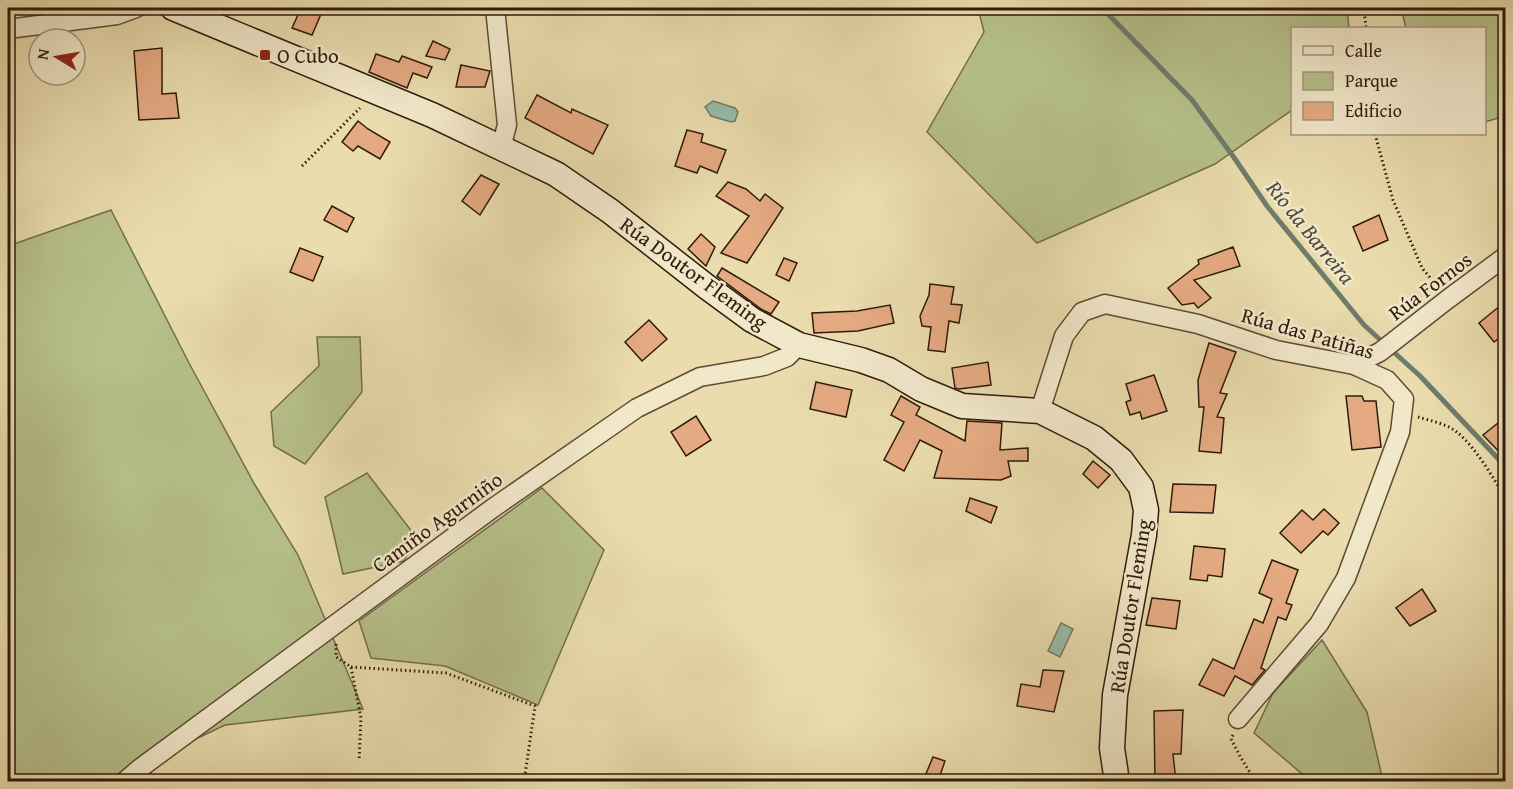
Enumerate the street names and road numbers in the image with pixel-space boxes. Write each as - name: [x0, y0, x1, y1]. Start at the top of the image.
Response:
- street label: Rúa Doutor Fleming: [614, 209, 775, 337]
- street label: Rúa Fornos: [1382, 244, 1478, 328]
- street label: Rúa das Patiñas: [1238, 299, 1378, 367]
- street label: Camiño Agurniño: [365, 464, 509, 580]
- street label: Rúa Doutor Fleming: [1101, 516, 1159, 695]

